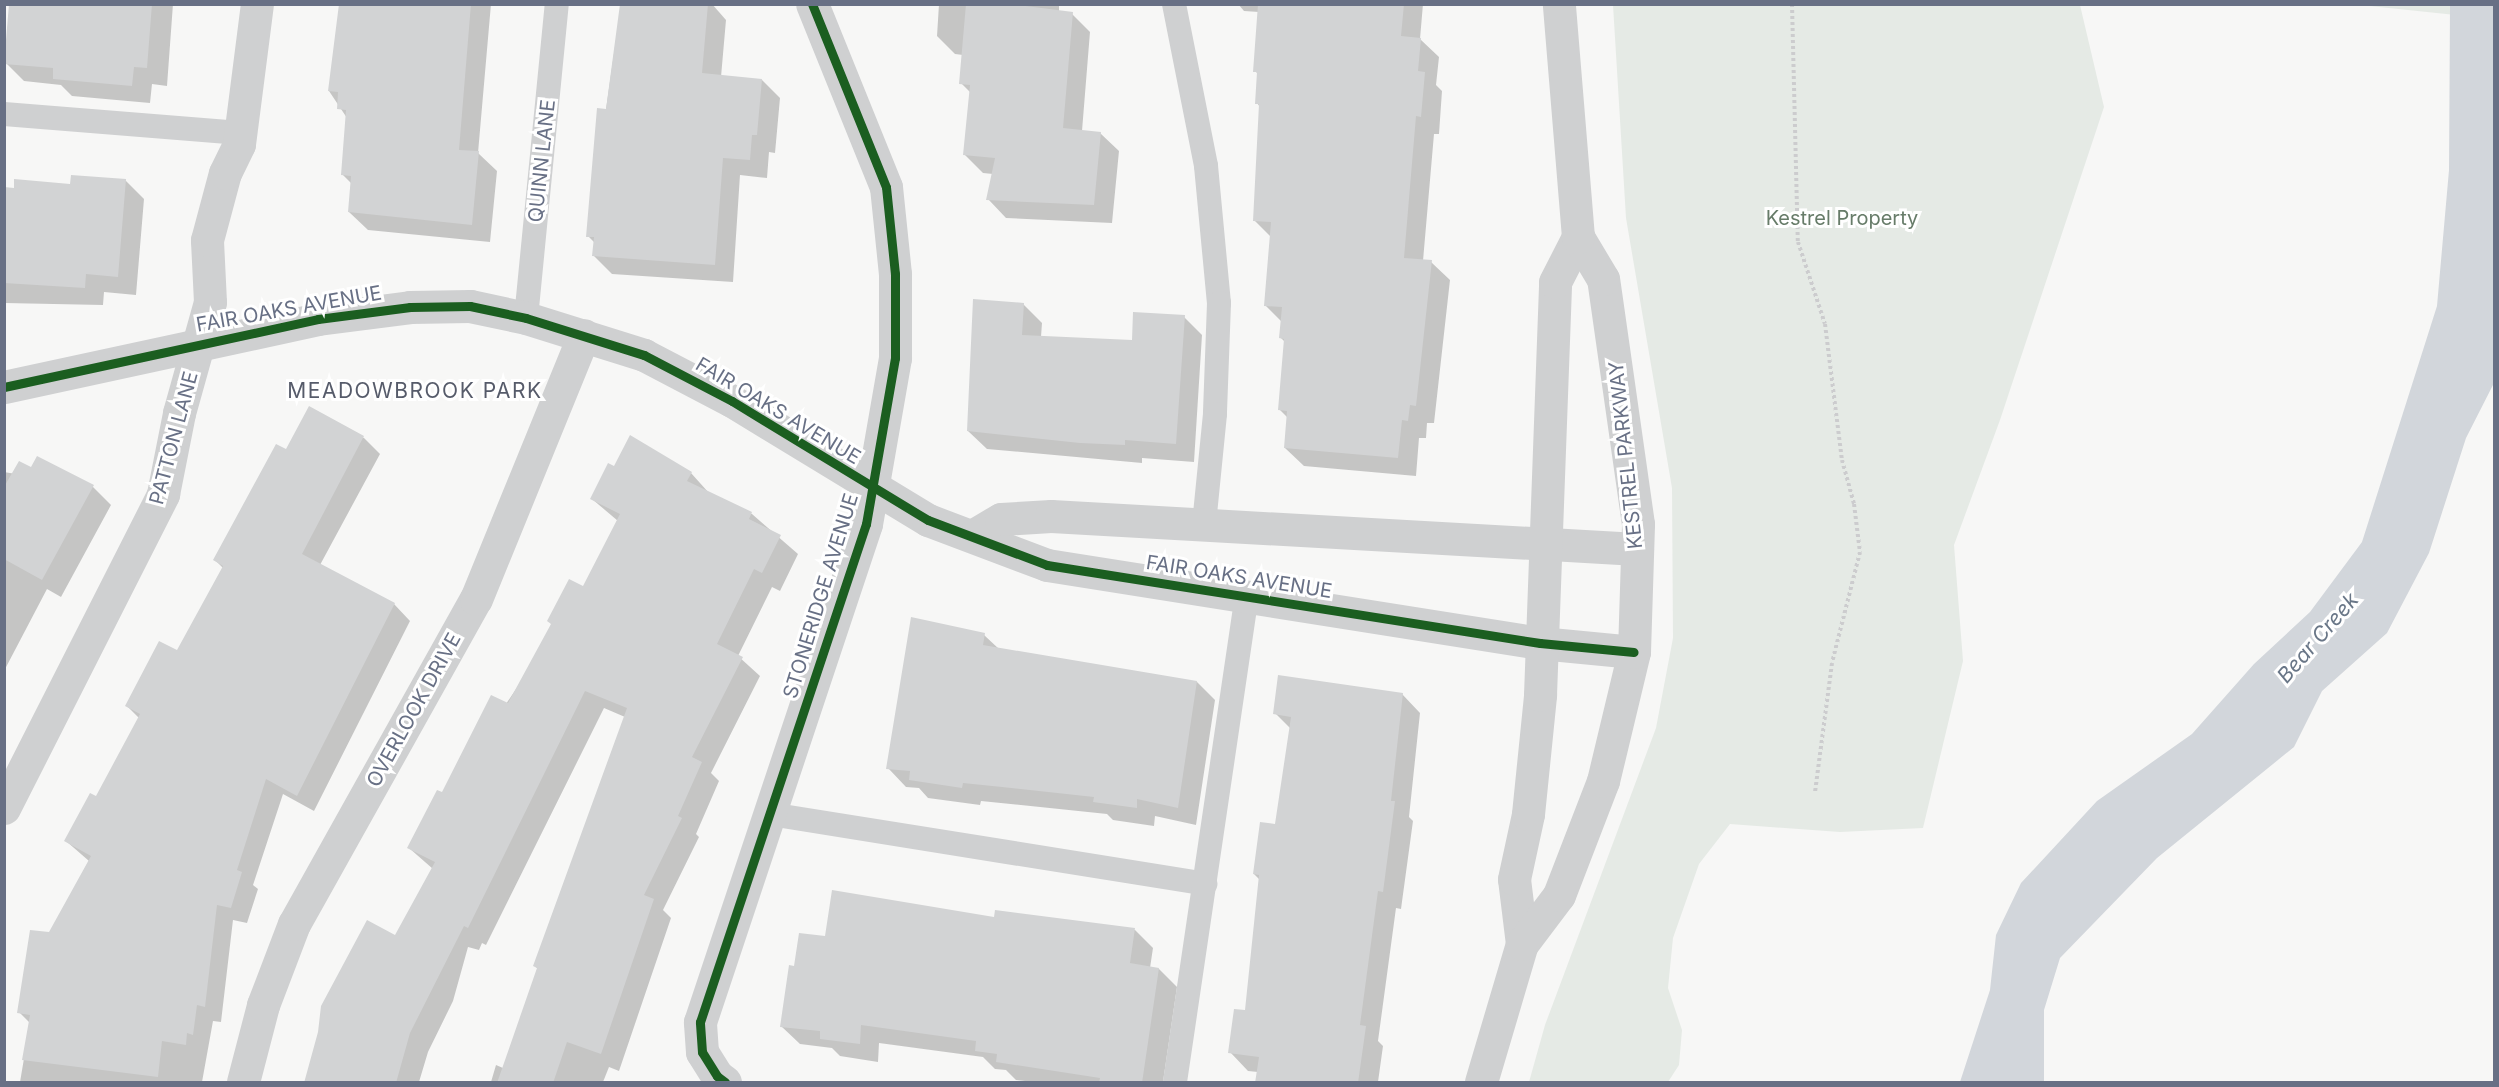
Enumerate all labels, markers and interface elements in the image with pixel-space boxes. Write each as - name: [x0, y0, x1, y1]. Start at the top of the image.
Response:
- street label: QUINN LANE: [524, 98, 560, 224]
- park label: Kestrel Property: [1766, 206, 1918, 230]
- street label: FAIR OAKS AVENUE: [194, 281, 384, 337]
- street label: FAIR OAKS AVENUE: [691, 352, 865, 470]
- street label: KESTREL PARKWAY: [1604, 360, 1648, 550]
- street label: PATTON LANE: [145, 369, 203, 507]
- district label: MEADOWBROOK PARK: [287, 378, 543, 404]
- street label: STONERIDGE AVENUE: [778, 491, 864, 701]
- street label: FAIR OAKS AVENUE: [1144, 550, 1334, 604]
- water label: Bear Creek: [2272, 588, 2364, 688]
- street label: OVERLOOK DRIVE: [362, 629, 466, 791]

